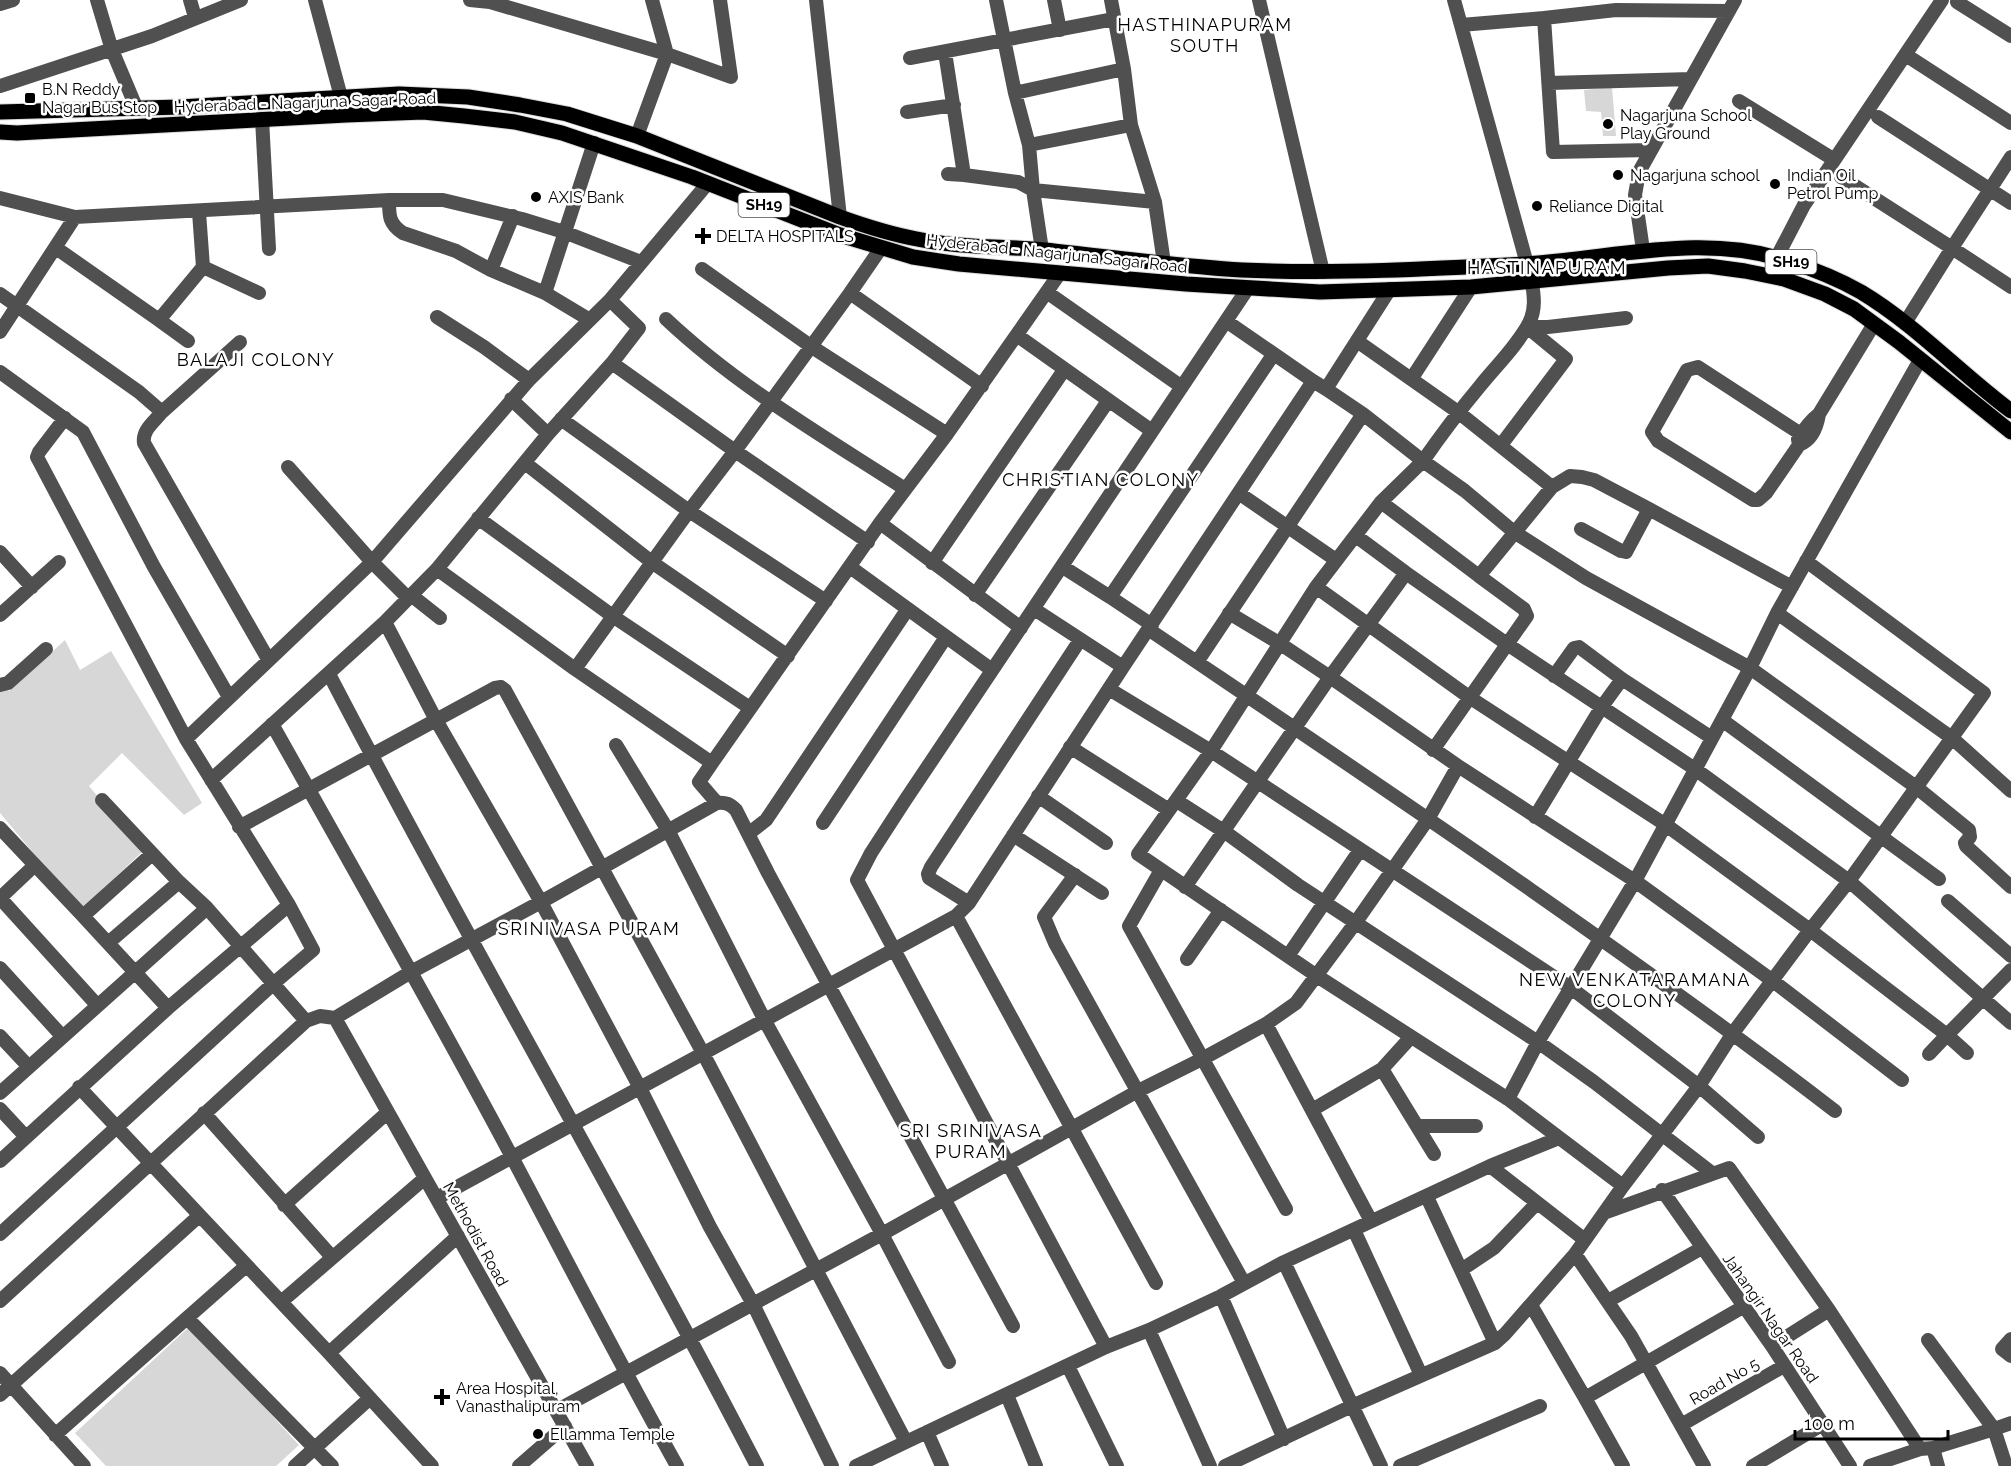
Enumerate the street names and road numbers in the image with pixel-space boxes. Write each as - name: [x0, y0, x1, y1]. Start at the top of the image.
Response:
- street label: Hyderabad - Nagarjuna Sagar Road: [174, 88, 437, 117]
- road number: SH19: [738, 193, 789, 217]
- street label: Hyderabad - Nagarjuna Sagar Road: [925, 230, 1189, 277]
- road number: SH19: [1766, 250, 1816, 274]
- street label: Methodist Road: [439, 1179, 512, 1290]
- street label: Jahangir Nagar Road: [1719, 1250, 1822, 1387]
- street label: Road No 5: [1686, 1354, 1763, 1409]

